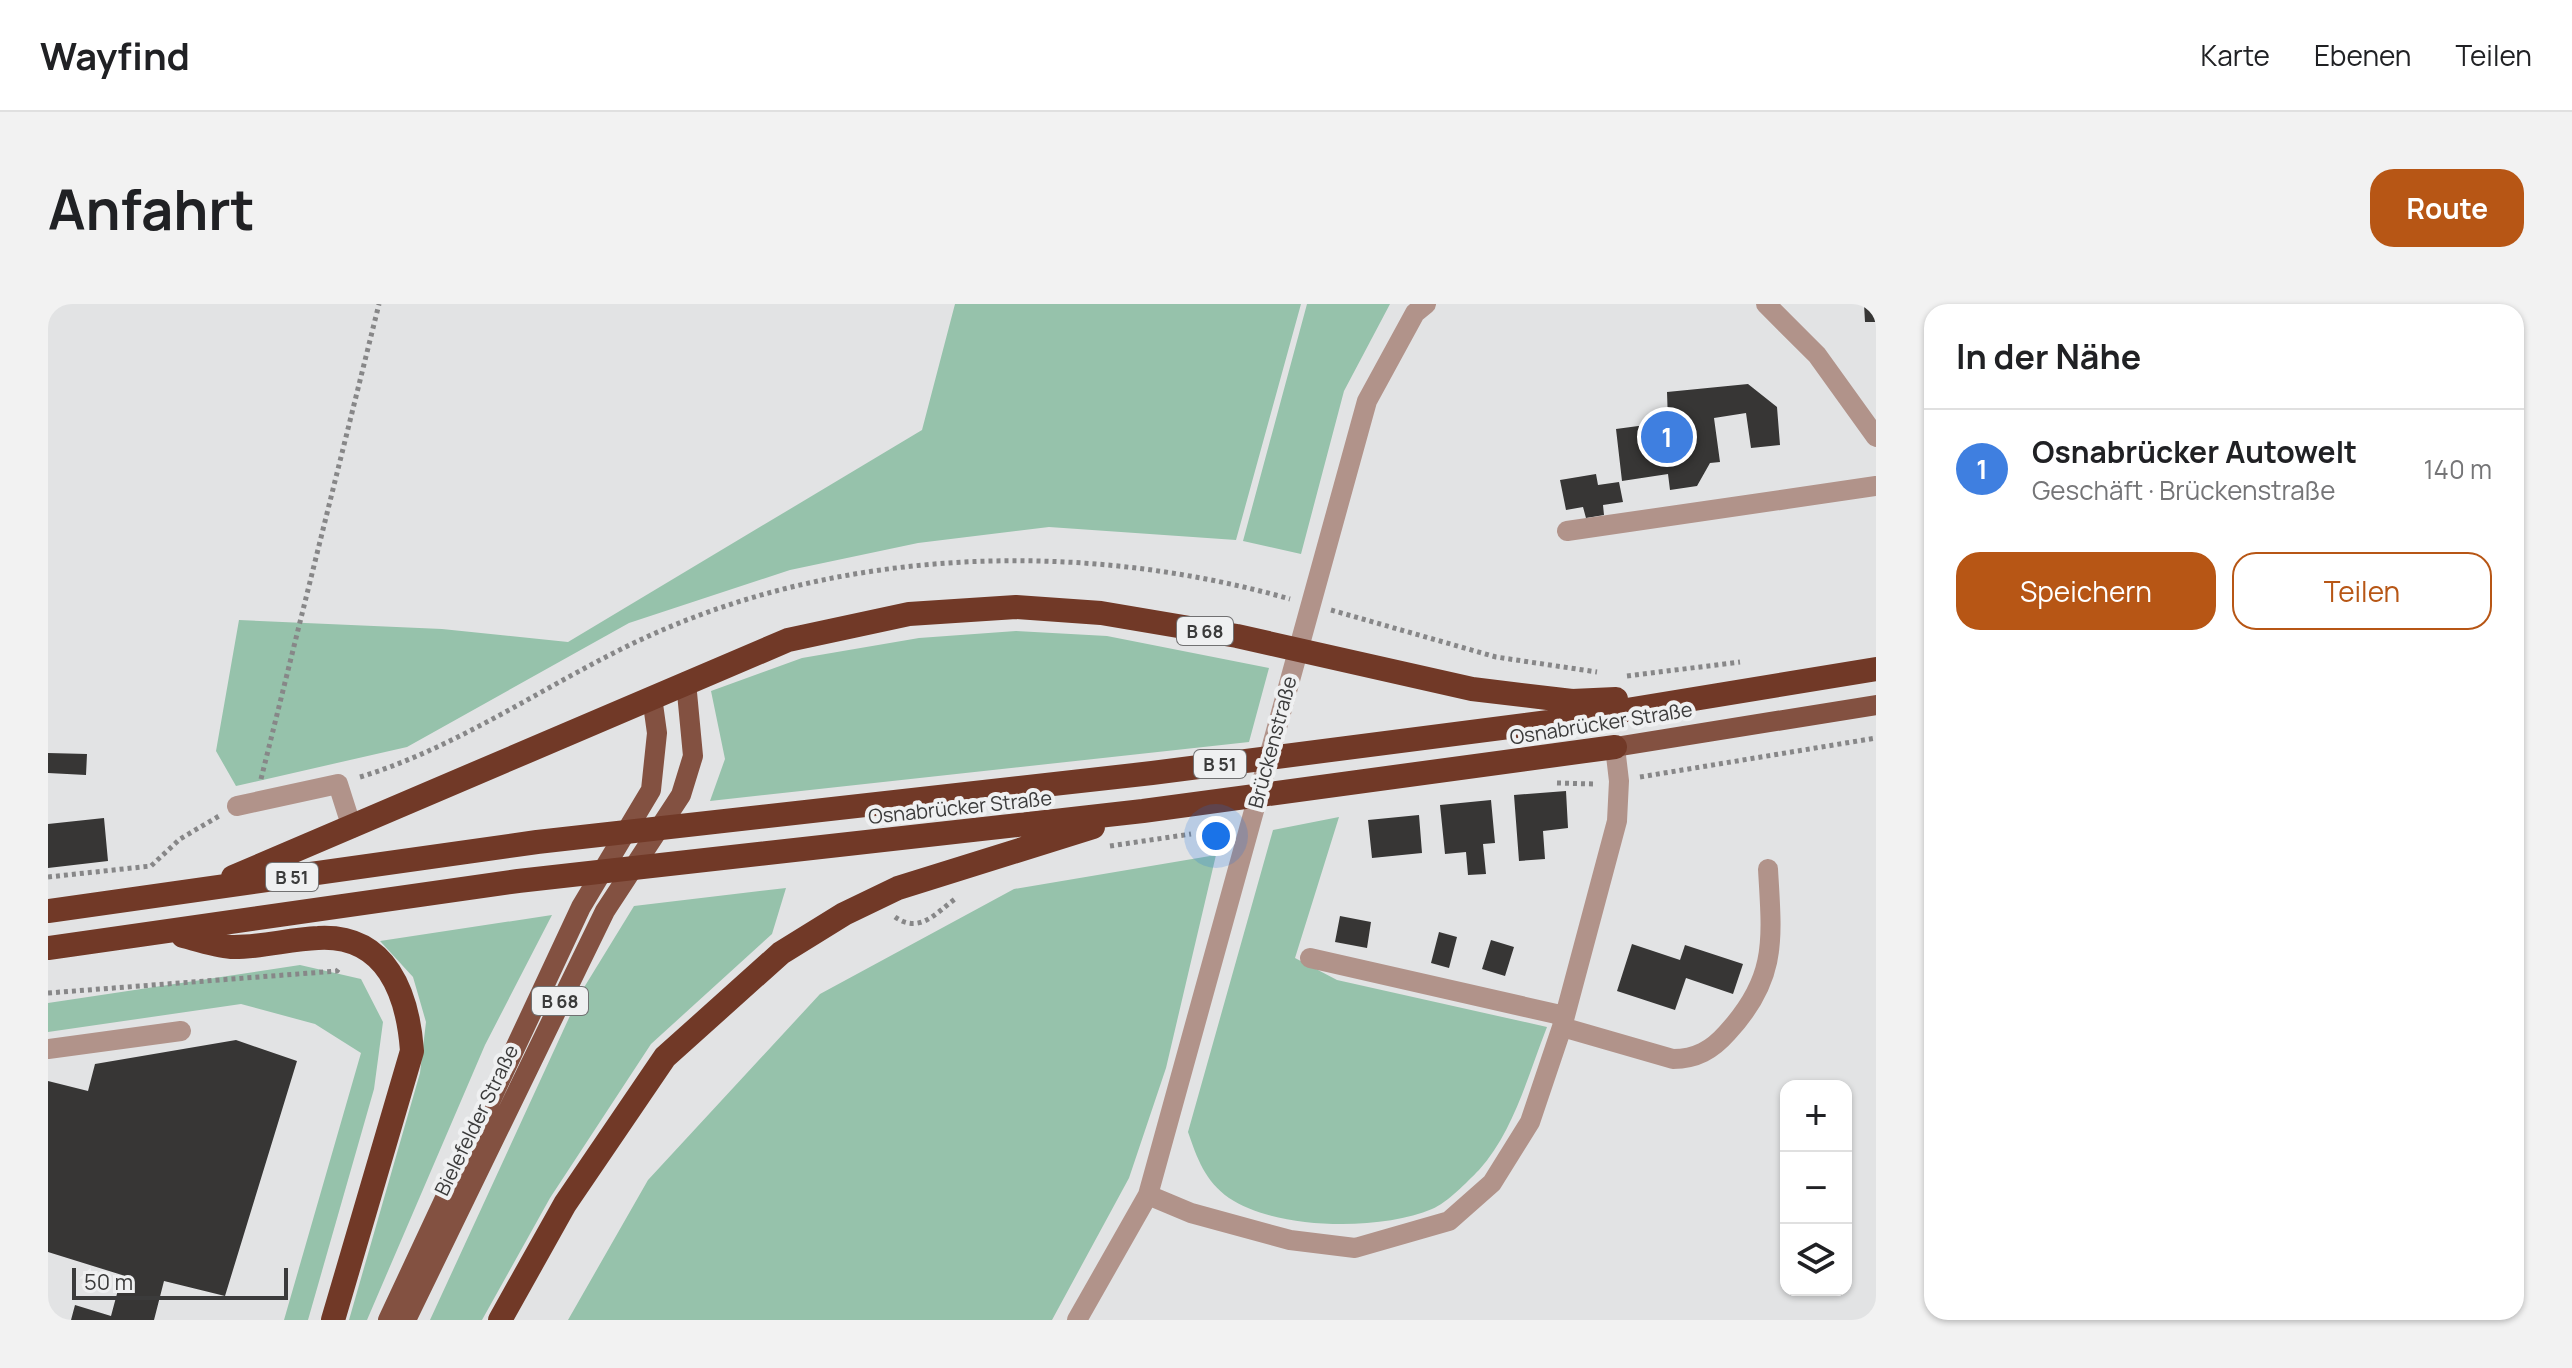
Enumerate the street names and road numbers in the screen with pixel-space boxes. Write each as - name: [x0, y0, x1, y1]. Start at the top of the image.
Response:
- road number: B 68: [1177, 617, 1233, 645]
- street label: Brückenstraße: [1241, 673, 1303, 811]
- street label: Osnabrücker Straße: [1508, 695, 1694, 751]
- road number: B 51: [1194, 750, 1246, 778]
- street label: Osnabrücker Straße: [867, 784, 1053, 830]
- road number: B 51: [266, 863, 318, 891]
- road number: B 68: [532, 987, 588, 1015]
- street label: Bielefelder Straße: [428, 1040, 524, 1200]

